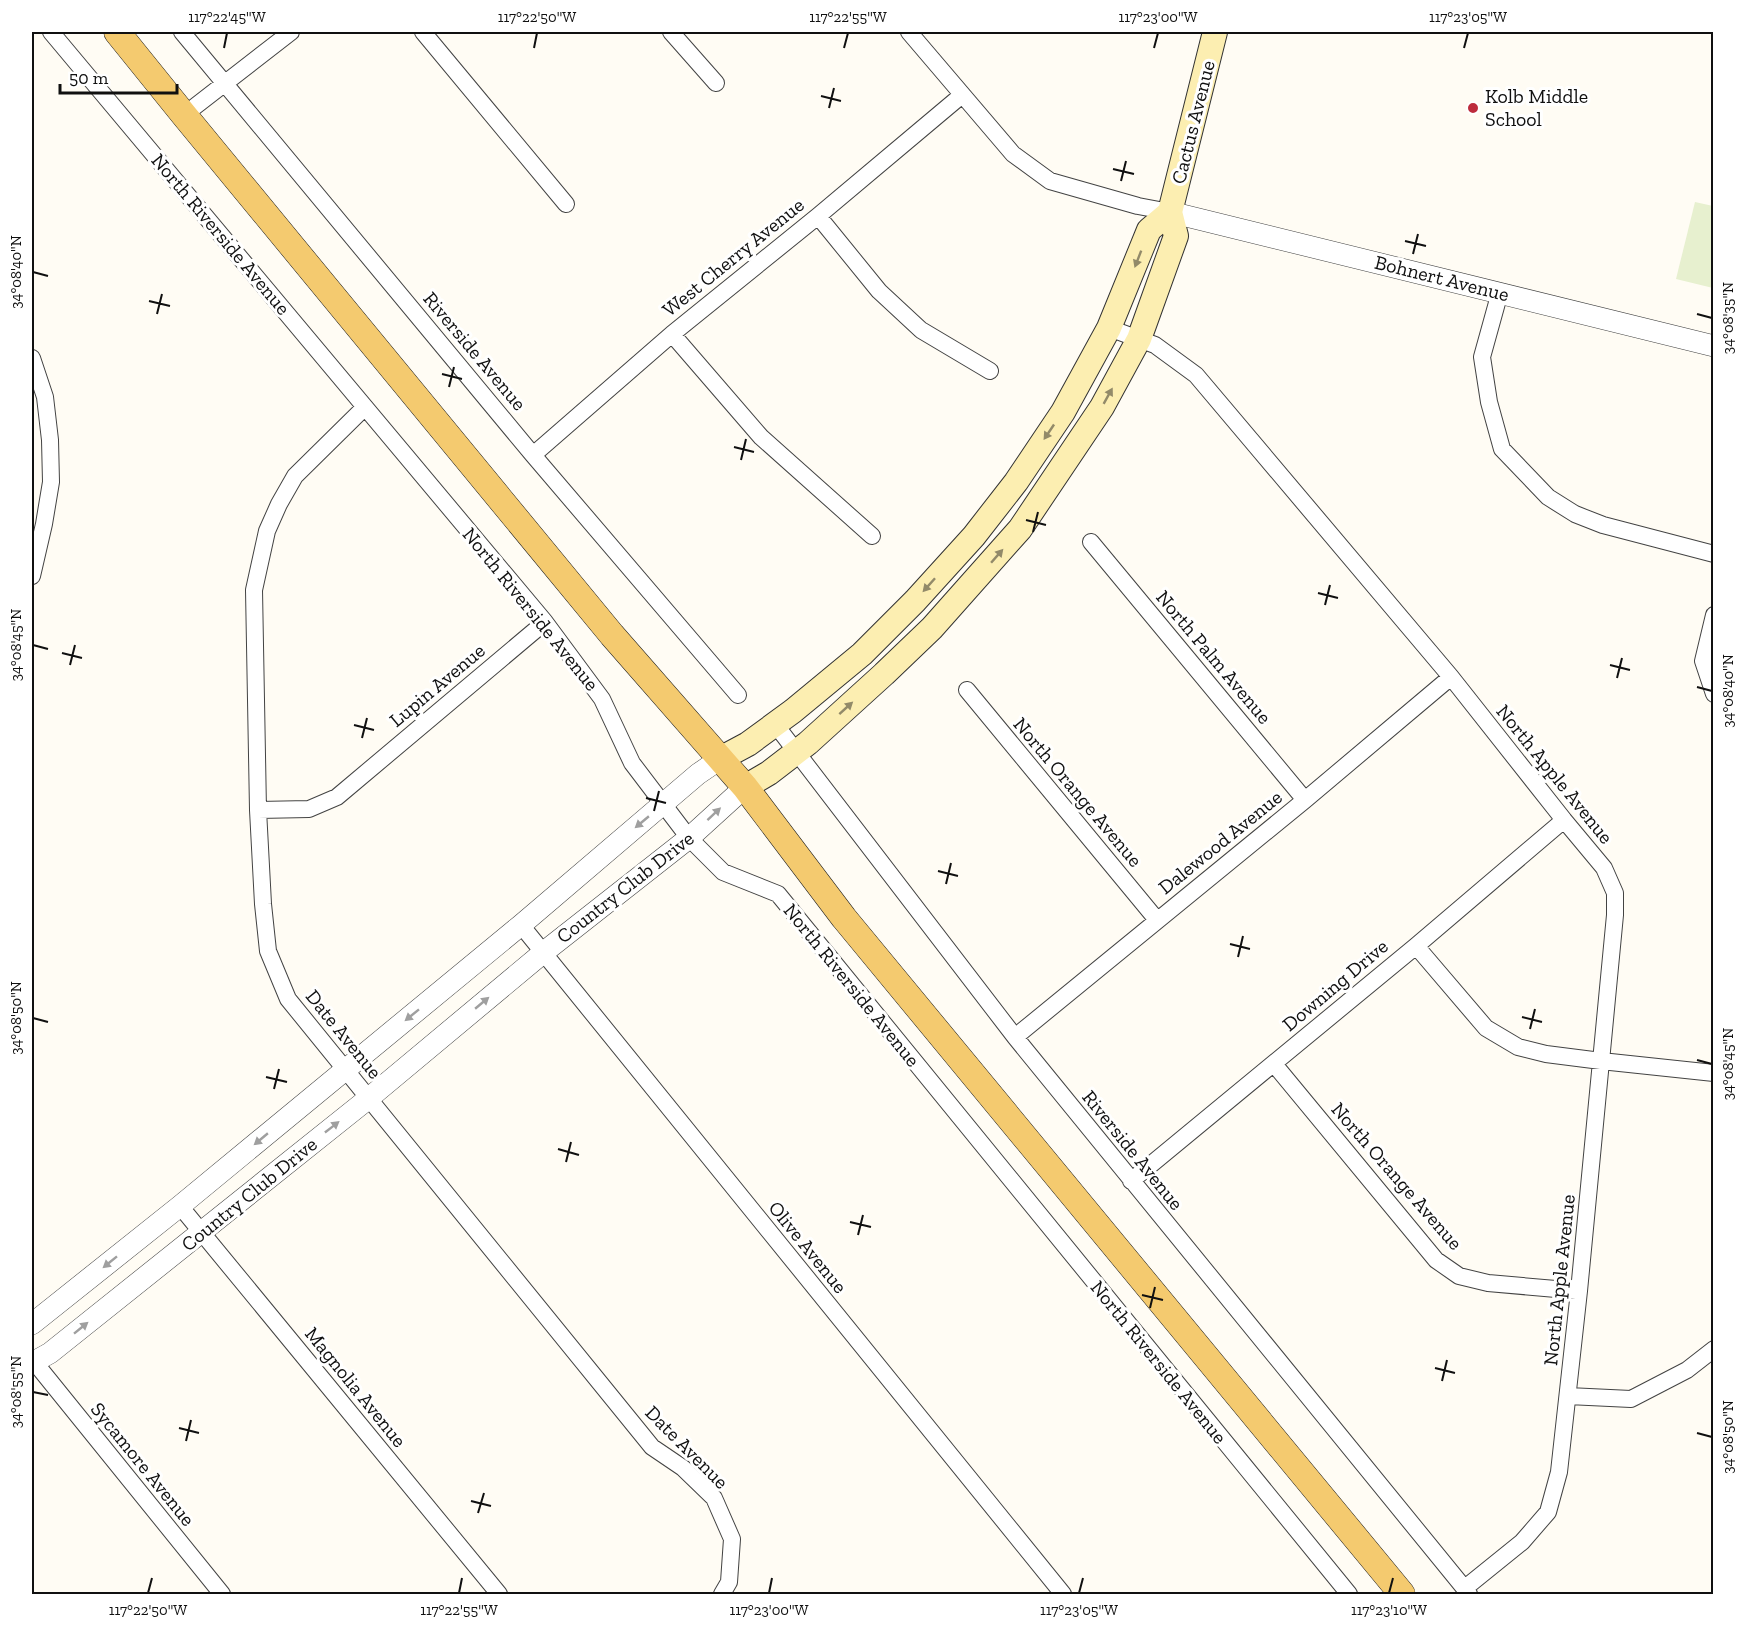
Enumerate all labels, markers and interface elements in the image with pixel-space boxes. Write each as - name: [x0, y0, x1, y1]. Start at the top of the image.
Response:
- text: 117°22'45"W: [188, 8, 266, 26]
- text: 117°22'50"W: [498, 8, 576, 26]
- text: 117°22'55"W: [809, 8, 887, 26]
- text: 117°23'00"W: [1118, 8, 1198, 26]
- text: 117°23'05"W: [1429, 8, 1507, 26]
- scale bar: [60, 57, 177, 95]
- street label: Cactus Avenue: [1166, 58, 1220, 186]
- text: 50 m: [69, 67, 109, 89]
- place label: Kolb Middle School: [1485, 84, 1588, 131]
- marker: Kolb Middle School: [1466, 101, 1480, 115]
- street label: North Riverside Avenue: [146, 148, 296, 320]
- street label: West Cherry Avenue: [657, 193, 809, 321]
- text: 34°08'40"N: [7, 235, 25, 309]
- one-way arrow: [1132, 250, 1142, 268]
- street label: Bohnert Avenue: [1372, 250, 1512, 306]
- text: 34°08'35"N: [1719, 282, 1737, 354]
- street label: Riverside Avenue: [418, 287, 532, 415]
- one-way arrow: [1103, 387, 1113, 404]
- one-way arrow: [1044, 424, 1055, 440]
- street label: North Riverside Avenue: [458, 522, 604, 696]
- one-way arrow: [990, 549, 1003, 564]
- one-way arrow: [923, 577, 936, 592]
- street label: North Palm Avenue: [1151, 585, 1277, 729]
- text: 34°08'45"N: [7, 609, 25, 681]
- street label: Lupin Avenue: [384, 638, 490, 732]
- text: 34°08'40"N: [1719, 654, 1737, 728]
- street label: North Apple Avenue: [1491, 700, 1619, 848]
- one-way arrow: [839, 701, 854, 715]
- street label: North Orange Avenue: [1008, 712, 1148, 872]
- street label: Dalewood Avenue: [1153, 785, 1287, 899]
- one-way arrow: [707, 807, 722, 821]
- one-way arrow: [634, 816, 650, 829]
- street label: Country Club Drive: [552, 826, 698, 948]
- street label: North Riverside Avenue: [779, 898, 925, 1072]
- street label: Downing Drive: [1277, 934, 1393, 1036]
- text: 34°08'50"N: [7, 981, 25, 1055]
- street label: Date Avenue: [301, 985, 387, 1083]
- one-way arrow: [474, 997, 489, 1010]
- one-way arrow: [404, 1008, 419, 1020]
- text: 34°08'45"N: [1719, 1028, 1737, 1100]
- street label: Riverside Avenue: [1077, 1085, 1189, 1215]
- street label: North Orange Avenue: [1326, 1097, 1468, 1255]
- one-way arrow: [324, 1122, 339, 1134]
- street label: Country Club Drive: [176, 1132, 322, 1256]
- one-way arrow: [253, 1132, 269, 1145]
- street label: North Apple Avenue: [1538, 1193, 1580, 1367]
- street label: Olive Avenue: [764, 1196, 852, 1298]
- one-way arrow: [102, 1255, 118, 1268]
- street label: North Riverside Avenue: [1086, 1275, 1232, 1449]
- one-way arrow: [73, 1322, 88, 1335]
- street label: Magnolia Avenue: [300, 1322, 412, 1452]
- text: 34°08'55"N: [7, 1356, 25, 1428]
- street label: Sycamore Avenue: [86, 1397, 200, 1531]
- street label: Date Avenue: [640, 1400, 734, 1494]
- text: 34°08'50"N: [1719, 1400, 1737, 1474]
- text: 117°22'50"W: [109, 1601, 187, 1619]
- text: 117°22'55"W: [420, 1601, 498, 1619]
- text: 117°23'00"W: [729, 1601, 809, 1619]
- text: 117°23'05"W: [1040, 1601, 1118, 1619]
- text: 117°23'10"W: [1351, 1601, 1427, 1619]

